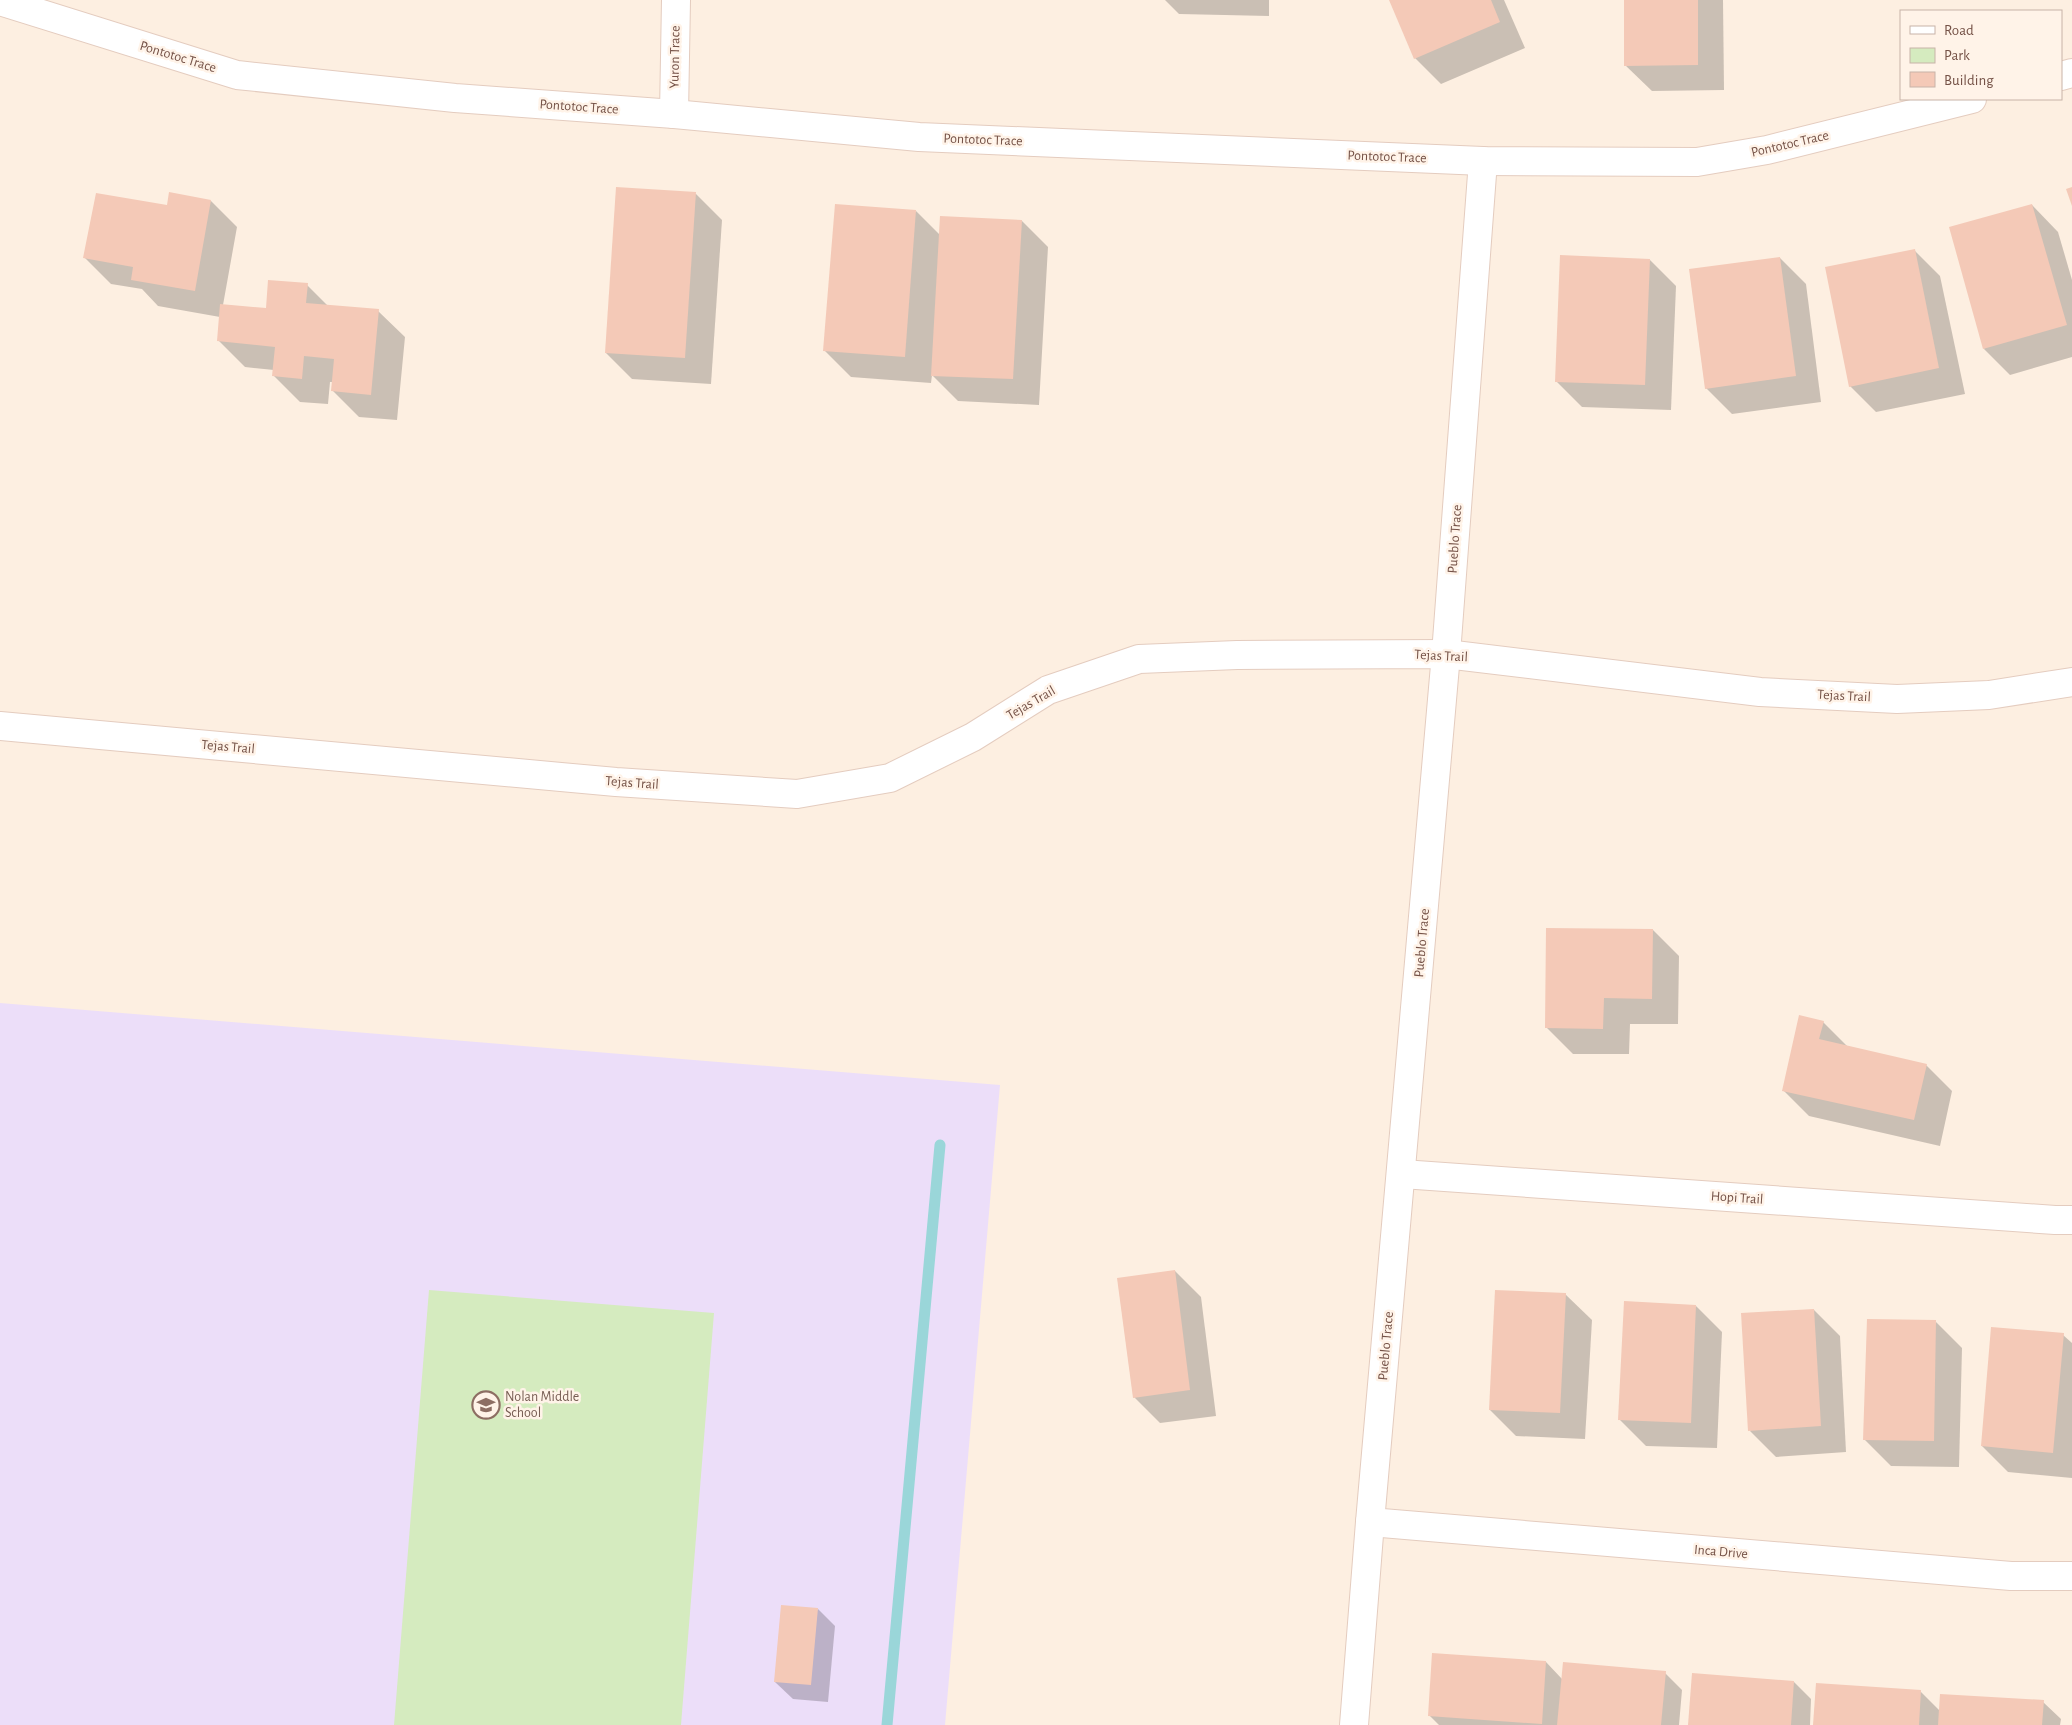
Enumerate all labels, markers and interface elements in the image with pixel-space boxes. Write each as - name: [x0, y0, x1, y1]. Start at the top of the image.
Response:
- legend: [1900, 10, 2062, 100]
- text: Road: [1944, 23, 1974, 38]
- street label: Yuron Trace: [667, 25, 683, 89]
- street label: Pontotoc Trace: [138, 39, 218, 75]
- text: Park: [1944, 48, 1970, 63]
- text: Building: [1944, 73, 1994, 88]
- street label: Pontotoc Trace: [539, 97, 619, 117]
- street label: Pontotoc Trace: [1750, 128, 1830, 160]
- street label: Pontotoc Trace: [943, 132, 1023, 148]
- street label: Pontotoc Trace: [1347, 149, 1427, 165]
- street label: Pueblo Trace: [1446, 504, 1464, 574]
- street label: Tejas Trail: [1414, 648, 1468, 664]
- street label: Tejas Trail: [1004, 684, 1058, 722]
- street label: Tejas Trail: [1817, 688, 1871, 704]
- street label: Tejas Trail: [201, 738, 255, 756]
- street label: Tejas Trail: [605, 774, 659, 792]
- street label: Pueblo Trace: [1412, 908, 1432, 978]
- street label: Hopi Trail: [1710, 1189, 1764, 1207]
- street label: Pueblo Trace: [1376, 1311, 1396, 1381]
- school or university icon: Nolan Middle School: [471, 1390, 501, 1420]
- place label: Nolan Middle School: [505, 1390, 579, 1420]
- street label: Inca Drive: [1694, 1543, 1748, 1561]

